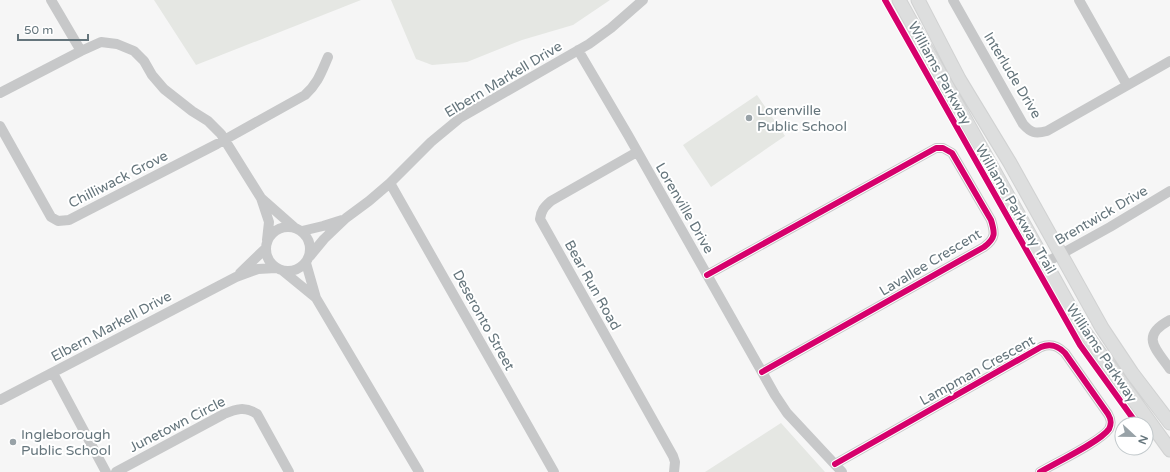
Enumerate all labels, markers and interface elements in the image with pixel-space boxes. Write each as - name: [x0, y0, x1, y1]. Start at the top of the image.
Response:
- scale bar: [18, 16, 88, 42]
- street label: Williams Parkway: [904, 19, 975, 128]
- text: 50 m: [24, 23, 53, 37]
- street label: Interlude Drive: [980, 29, 1045, 122]
- street label: Elbern Markell Drive: [441, 38, 565, 121]
- place label: Lorenville Public School: [757, 102, 847, 135]
- marker: Lorenville Public School: [744, 113, 754, 123]
- street label: Williams Parkway Trail: [972, 141, 1060, 277]
- street label: Chilliwack Grove: [66, 147, 171, 212]
- street label: Lorenville Drive: [652, 160, 717, 257]
- street label: Brentwick Drive: [1052, 182, 1151, 249]
- street label: Lavallee Crescent: [876, 225, 985, 300]
- street label: Bear Run Road: [561, 237, 624, 333]
- street label: Deseronto Street: [449, 267, 519, 374]
- street label: Elbern Markell Drive: [48, 287, 174, 365]
- street label: Williams Parkway: [1062, 301, 1141, 406]
- street label: Lampman Crescent: [917, 331, 1038, 409]
- street label: Junetown Circle: [126, 393, 228, 456]
- north arrow: [1114, 416, 1154, 456]
- place label: Ingleborough Public School: [21, 426, 111, 459]
- text: N: [1135, 433, 1150, 446]
- marker: Ingleborough Public School: [8, 437, 18, 447]

